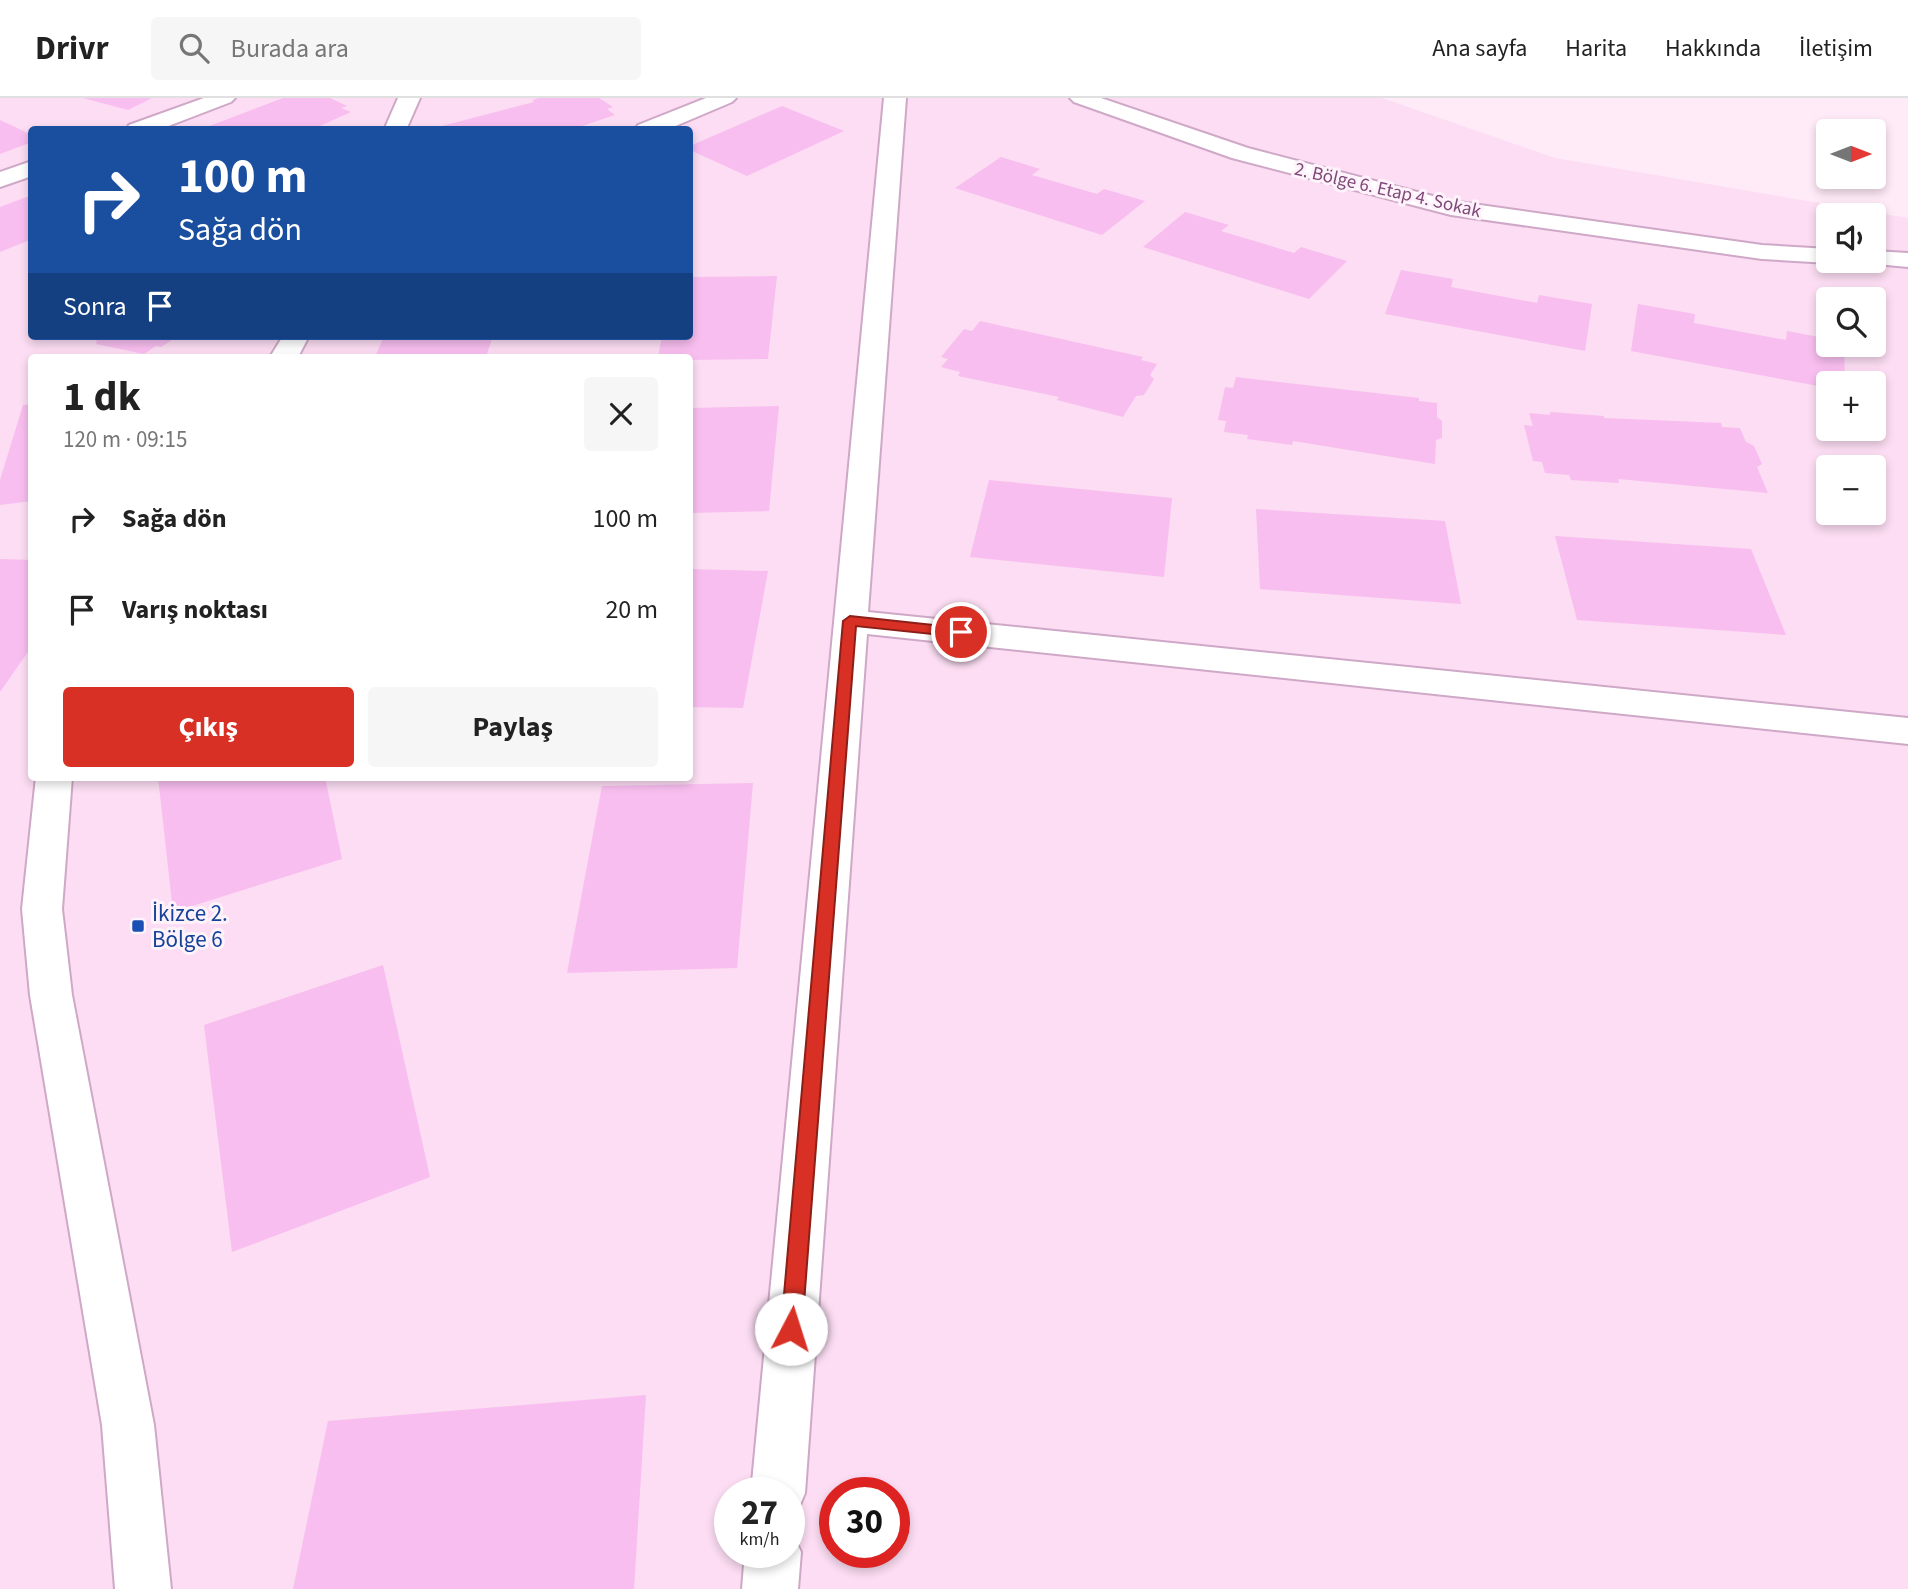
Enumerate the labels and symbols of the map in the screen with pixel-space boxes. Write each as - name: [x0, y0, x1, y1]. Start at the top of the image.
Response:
- north arrow: [1816, 119, 1886, 189]
- street label: 2. Bölge 6. Etap 4. Sokak: [1292, 156, 1484, 225]
- pin: [931, 602, 991, 662]
- place label: İkizce 2. Bölge 6: [152, 897, 228, 956]
- marker: İkizce 2. Bölge 6: [130, 918, 146, 934]
- position arrow: [754, 1292, 828, 1366]
- speed limit sign: 30: [819, 1477, 910, 1568]

